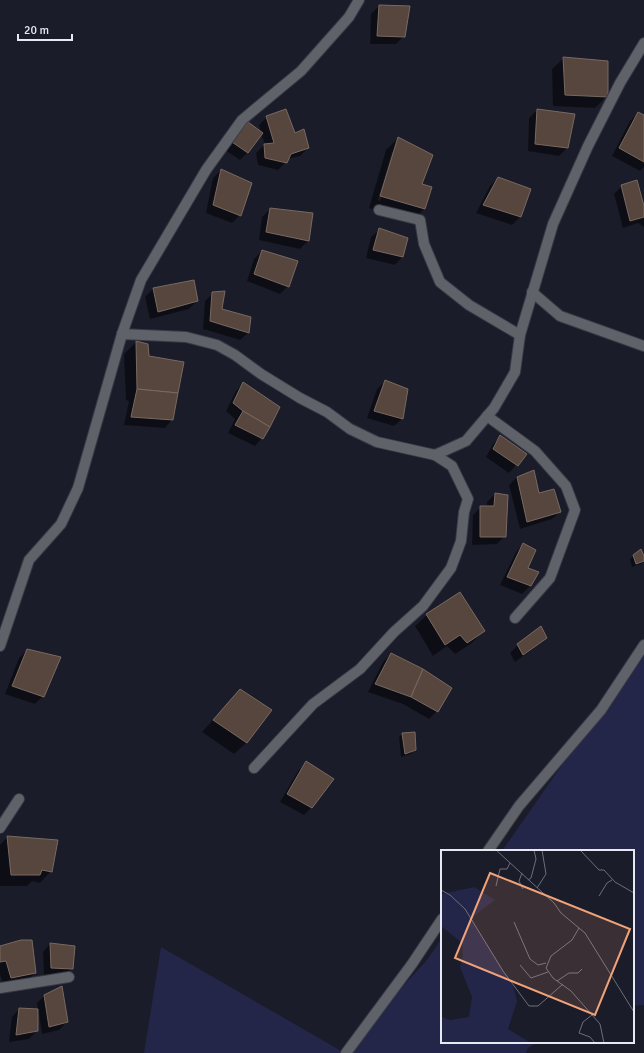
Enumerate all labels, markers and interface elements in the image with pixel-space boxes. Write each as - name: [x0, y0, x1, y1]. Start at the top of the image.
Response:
- scale bar: [18, 16, 72, 42]
- text: 20 m: [24, 23, 49, 38]
- inset map: [441, 850, 634, 1043]

